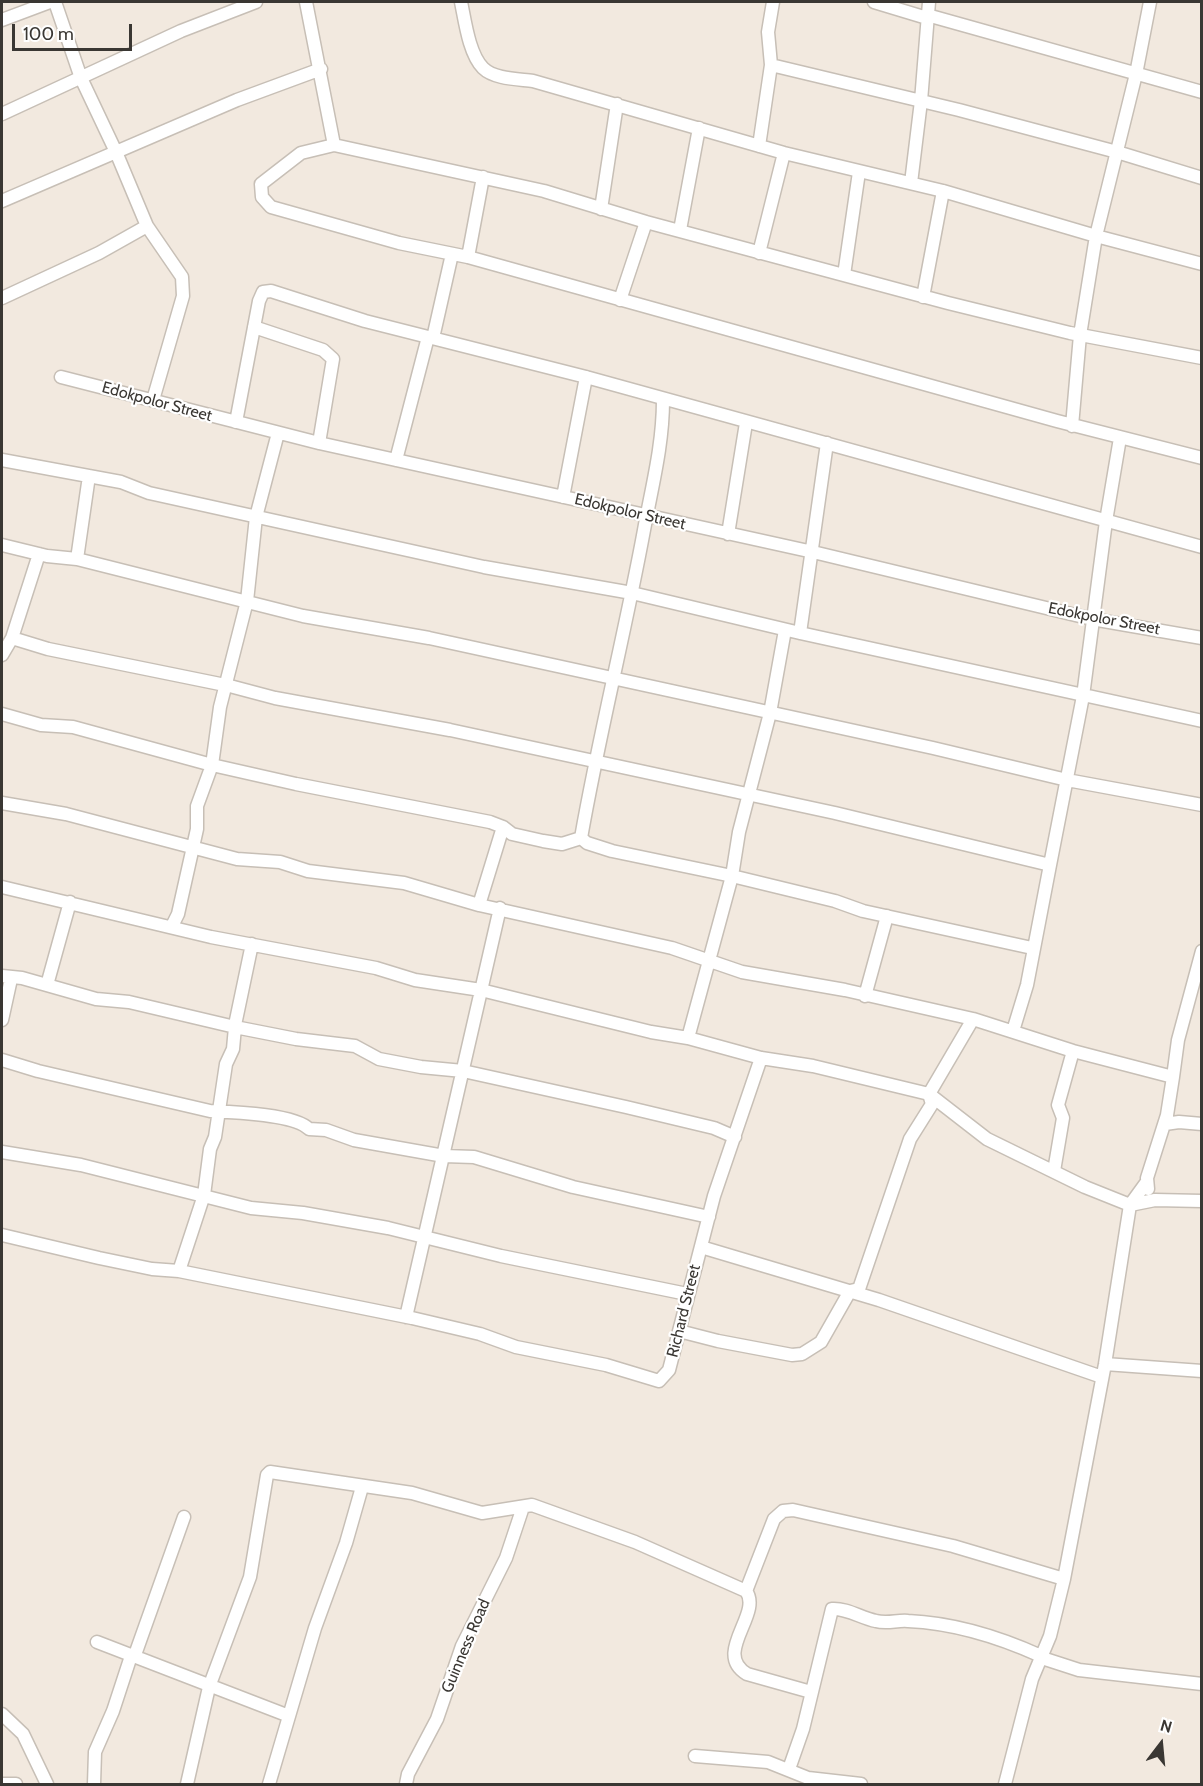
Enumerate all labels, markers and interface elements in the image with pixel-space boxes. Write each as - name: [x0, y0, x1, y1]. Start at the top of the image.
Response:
- scale bar: [15, 12, 135, 50]
- text: 100 m: [23, 23, 74, 45]
- street label: Edokpolor Street: [100, 378, 214, 426]
- street label: Edokpolor Street: [573, 490, 687, 534]
- street label: Edokpolor Street: [1046, 599, 1162, 639]
- street label: Richard Street: [663, 1263, 705, 1359]
- street label: Guinness Road: [438, 1596, 494, 1696]
- north arrow: [1131, 1714, 1191, 1774]
- text: N: [1158, 1716, 1174, 1737]

